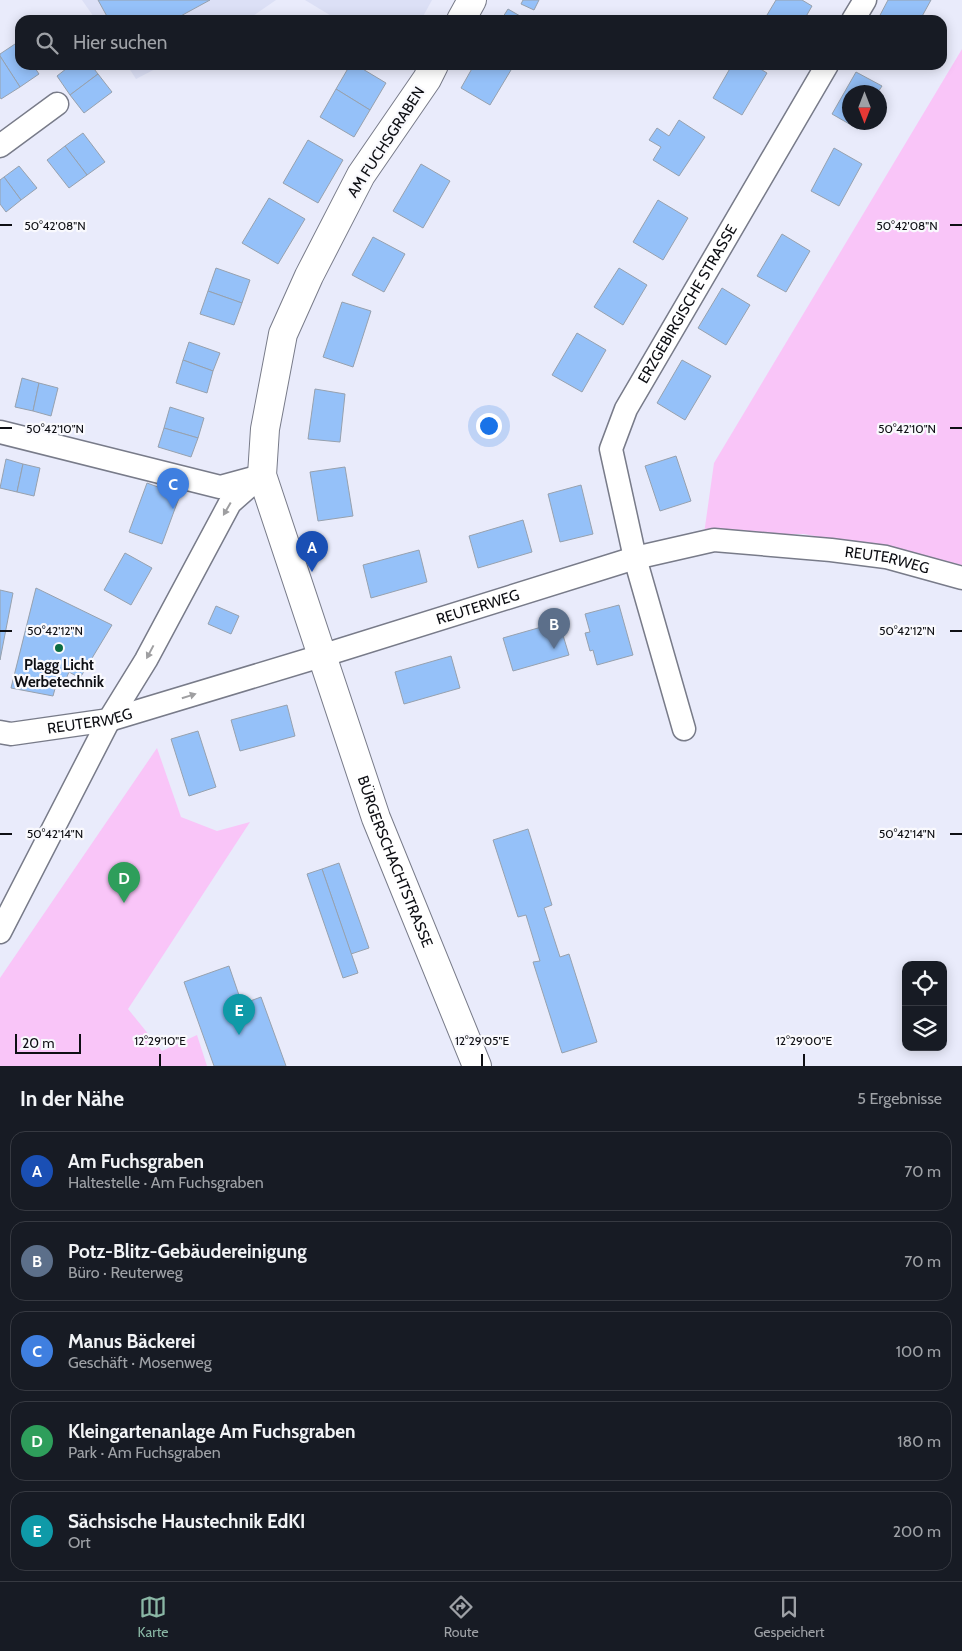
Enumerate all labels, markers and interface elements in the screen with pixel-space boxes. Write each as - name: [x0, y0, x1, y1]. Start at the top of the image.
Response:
- search box: [15, 15, 947, 70]
- icon: search: [33, 29, 61, 57]
- text: Hier suchen: [73, 31, 167, 54]
- street label: AM FUCHSGRABEN: [344, 83, 428, 201]
- north arrow: [842, 85, 887, 130]
- text: 50°42'08"N: [24, 218, 86, 233]
- text: 50°42'08"N: [876, 218, 938, 233]
- street label: ERZGEBIRGISCHE STRASSE: [634, 221, 741, 386]
- your location: [476, 413, 502, 439]
- text: 50°42'10"N: [26, 421, 84, 436]
- text: 50°42'10"N: [878, 421, 936, 436]
- pin: C: [157, 468, 189, 509]
- one-way arrow: [222, 502, 231, 515]
- pin: A: [296, 531, 328, 572]
- street label: REUTERWEG: [844, 543, 931, 578]
- street label: REUTERWEG: [434, 586, 522, 628]
- pin: B: [538, 608, 570, 649]
- text: 50°42'12"N: [27, 623, 83, 638]
- text: 50°42'12"N: [879, 623, 935, 638]
- marker: Plagg Licht Werbetechnik: [53, 642, 65, 654]
- one-way arrow: [146, 645, 154, 659]
- place label: Plagg Licht Werbetechnik: [14, 656, 105, 691]
- one-way arrow: [182, 691, 197, 699]
- street label: REUTERWEG: [46, 704, 134, 738]
- street label: BÜRGERSCHACHTSTRASSE: [354, 773, 437, 950]
- text: 50°42'14"N: [27, 826, 83, 841]
- text: 50°42'14"N: [879, 826, 935, 841]
- pin: D: [108, 862, 140, 903]
- map controls: [902, 961, 947, 1051]
- button: locate: [902, 961, 947, 1006]
- pin: E: [223, 994, 255, 1035]
- button: layers: [902, 1006, 947, 1051]
- scale bar: [15, 1031, 81, 1054]
- text: 12°29'10"E: [134, 1033, 186, 1048]
- text: 12°29'05"E: [455, 1033, 509, 1048]
- text: 12°29'00"E: [776, 1033, 832, 1048]
- text: 20 m: [22, 1034, 55, 1052]
- text: In der Nähe: [20, 1086, 124, 1111]
- text: 5 Ergebnisse: [857, 1089, 942, 1108]
- text: Am Fuchsgraben: [68, 1150, 204, 1173]
- text: A: [32, 1162, 42, 1181]
- text: 70 m: [904, 1162, 941, 1181]
- text: Haltestelle · Am Fuchsgraben: [68, 1173, 264, 1192]
- text: Potz-Blitz-Gebäudereinigung: [68, 1240, 307, 1263]
- text: B: [32, 1252, 42, 1271]
- text: 70 m: [904, 1252, 941, 1271]
- text: Büro · Reuterweg: [68, 1263, 183, 1282]
- text: Manus Bäckerei: [68, 1330, 195, 1353]
- text: C: [32, 1342, 42, 1361]
- text: 100 m: [896, 1342, 941, 1361]
- text: Geschäft · Mosenweg: [68, 1353, 212, 1372]
- text: Kleingartenanlage Am Fuchsgraben: [68, 1420, 356, 1443]
- text: D: [31, 1432, 43, 1451]
- text: 180 m: [897, 1432, 941, 1451]
- text: Park · Am Fuchsgraben: [68, 1443, 221, 1462]
- text: Sächsische Haustechnik EdKI: [68, 1510, 305, 1533]
- text: E: [32, 1522, 42, 1541]
- text: 200 m: [893, 1522, 941, 1541]
- text: Ort: [68, 1533, 91, 1552]
- tab: Karte: [138, 1593, 168, 1641]
- tab: Route: [444, 1593, 479, 1641]
- tab: Gespeichert: [754, 1593, 824, 1641]

